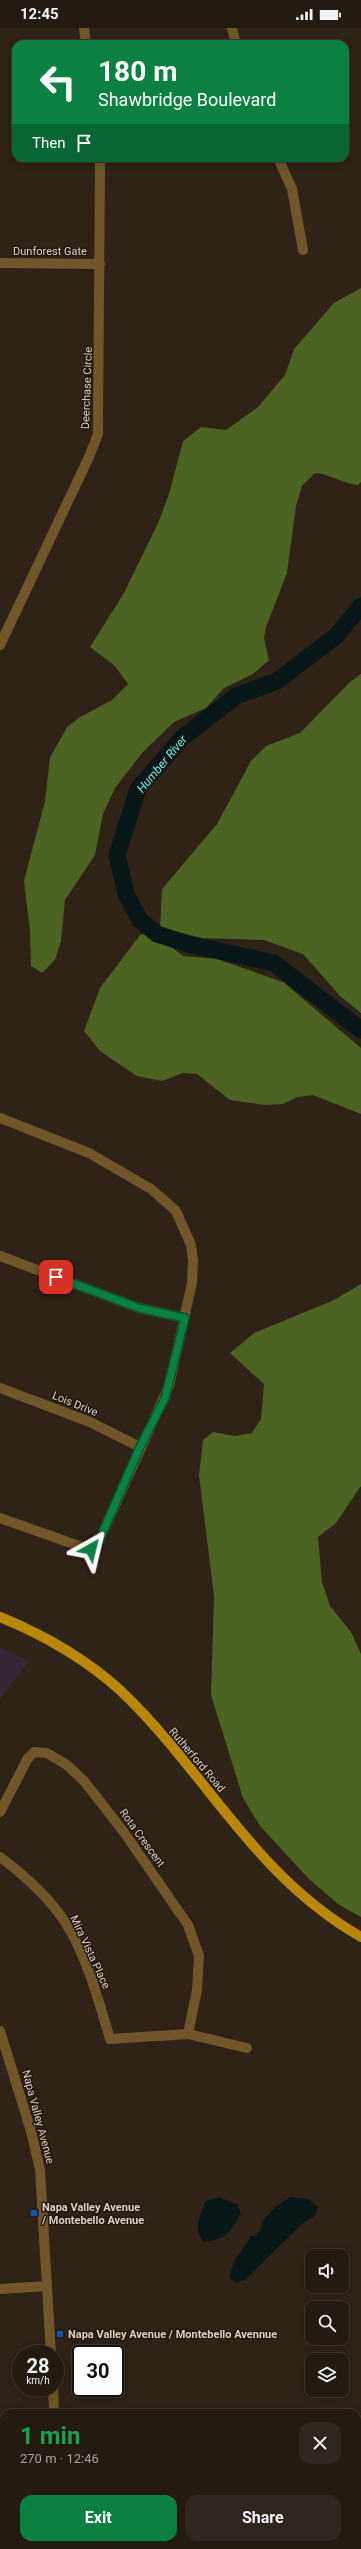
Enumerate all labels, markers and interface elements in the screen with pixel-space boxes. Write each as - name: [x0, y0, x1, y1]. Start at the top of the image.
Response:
- text: 12:45: [20, 5, 59, 23]
- text: 180 m: [98, 55, 177, 88]
- icon: left: [32, 56, 84, 108]
- text: Shawbridge Boulevard: [98, 89, 276, 110]
- icon: arrive: [73, 132, 95, 154]
- text: Then: [32, 134, 65, 152]
- street label: Dunforest Gate: [13, 245, 87, 258]
- street label: Deerchase Circle: [79, 346, 95, 429]
- water label: Humber River: [134, 732, 191, 795]
- pin: [39, 1260, 73, 1294]
- icon: arrive: [45, 1266, 67, 1288]
- street label: Lois Drive: [50, 1389, 100, 1419]
- position arrow: [70, 1528, 112, 1570]
- street label: Rutherford Road: [166, 1725, 228, 1795]
- street label: Rota Crescent: [116, 1806, 168, 1870]
- street label: Mira Vista Place: [67, 1913, 113, 1991]
- street label: Napa Valley Avenue: [19, 2069, 57, 2165]
- place label: Napa Valley Avenue / Montebello Avenue: [41, 2201, 144, 2227]
- marker: Napa Valley Avenue / Montebello Avenue: [29, 2208, 39, 2218]
- map controls: [305, 2249, 349, 2397]
- button: sound: [305, 2249, 349, 2293]
- button: search: [305, 2301, 349, 2345]
- place label: Napa Valley Avenue / Montebello Avennue: [68, 2328, 277, 2341]
- marker: Napa Valley Avenue / Montebello Avennue: [55, 2329, 65, 2339]
- speed limit sign: 30: [72, 2345, 124, 2397]
- button: layers: [305, 2353, 349, 2397]
- text: 28: [27, 2354, 49, 2378]
- text: km/h: [26, 2375, 50, 2386]
- text: 1 min: [20, 2422, 80, 2450]
- button: close: [299, 2422, 341, 2464]
- text: 270 m · 12:46: [20, 2451, 99, 2466]
- button: Exit: [20, 2495, 177, 2541]
- button: Share: [185, 2495, 341, 2541]

